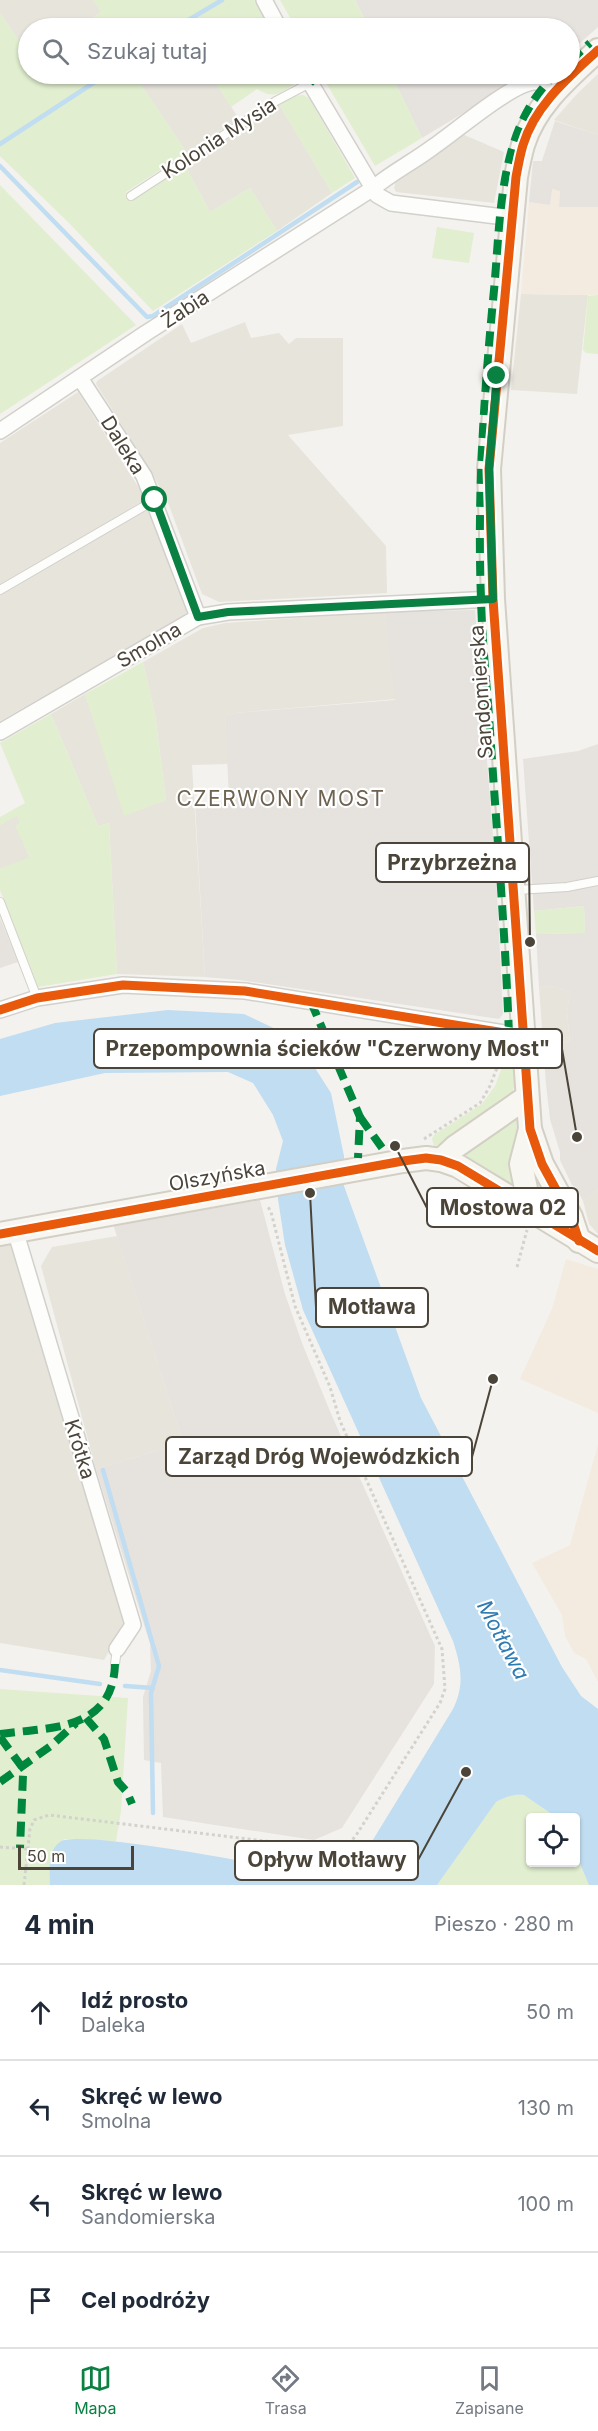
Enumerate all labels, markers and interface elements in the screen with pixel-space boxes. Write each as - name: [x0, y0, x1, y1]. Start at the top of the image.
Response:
- search box: [18, 18, 580, 84]
- icon: search: [39, 35, 72, 68]
- text: Szukaj tutaj: [87, 38, 207, 64]
- street label: Kolonia Mysia: [158, 92, 280, 184]
- street label: Żabia: [156, 284, 213, 333]
- route end: [483, 362, 509, 388]
- street label: Daleka: [96, 411, 150, 479]
- route start: [141, 486, 167, 512]
- street label: Smolna: [113, 617, 185, 673]
- street label: Sandomierska: [464, 624, 498, 760]
- district label: CZERWONY MOST: [177, 786, 385, 811]
- callout: Przybrzeżna: [376, 843, 529, 882]
- text: Przybrzeżna: [387, 850, 517, 875]
- callout: Przepompownia ścieków "Czerwony Most": [94, 1029, 562, 1068]
- text: Przepompownia ścieków "Czerwony Most": [106, 1036, 550, 1061]
- street label: Olszyńska: [167, 1156, 267, 1196]
- callout: Mostowa 02: [427, 1188, 578, 1227]
- text: Mostowa 02: [440, 1195, 566, 1220]
- callout: Motława: [316, 1288, 428, 1327]
- text: Motława: [328, 1294, 416, 1319]
- street label: Krótka: [60, 1416, 100, 1482]
- callout: Zarząd Dróg Wojewódzkich: [166, 1437, 472, 1476]
- text: Zarząd Dróg Wojewódzkich: [178, 1444, 460, 1469]
- water label: Motława: [472, 1596, 535, 1684]
- map controls: [526, 1813, 580, 1867]
- button: locate: [526, 1813, 580, 1867]
- callout: Opływ Motławy: [235, 1841, 418, 1880]
- scale bar: [18, 1843, 134, 1870]
- text: 50 m: [27, 1846, 65, 1866]
- text: Opływ Motławy: [247, 1847, 407, 1872]
- text: 4 min: [24, 1909, 95, 1940]
- text: Pieszo · 280 m: [434, 1912, 574, 1936]
- text: Idź prosto: [81, 1987, 188, 2013]
- icon: ahead: [24, 1996, 57, 2029]
- text: 50 m: [526, 2000, 574, 2024]
- text: Daleka: [81, 2013, 145, 2037]
- text: Skręć w lewo: [81, 2083, 222, 2109]
- icon: left: [24, 2092, 57, 2125]
- text: 130 m: [518, 2096, 574, 2120]
- text: Smolna: [81, 2109, 151, 2133]
- text: Skręć w lewo: [81, 2179, 222, 2205]
- icon: left: [24, 2188, 57, 2221]
- text: 100 m: [517, 2192, 574, 2216]
- text: Sandomierska: [81, 2205, 215, 2229]
- icon: arrive: [24, 2284, 57, 2317]
- text: Cel podróży: [81, 2287, 210, 2313]
- tab: Mapa: [74, 2362, 117, 2418]
- tab: Trasa: [265, 2362, 307, 2418]
- tab: Zapisane: [455, 2362, 524, 2418]

